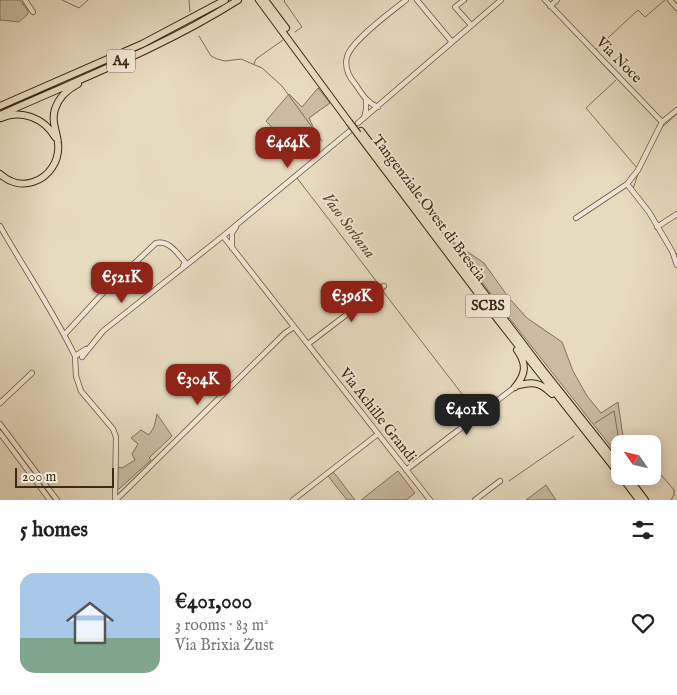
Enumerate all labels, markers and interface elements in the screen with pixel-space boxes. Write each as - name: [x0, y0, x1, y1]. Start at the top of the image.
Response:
- street label: Via Noce: [591, 32, 646, 87]
- road number: A4: [107, 49, 135, 72]
- pin: €464K: [253, 126, 323, 169]
- street label: Tangenziale Ovest di Brescia: [368, 131, 491, 285]
- text: €464K: [266, 133, 310, 153]
- water label: Vaso Sorbana: [317, 189, 379, 263]
- pin: €521K: [87, 262, 157, 304]
- text: €521K: [102, 268, 142, 288]
- pin: €396K: [317, 280, 387, 323]
- text: €396K: [332, 287, 372, 307]
- road number: SCBS: [466, 294, 510, 318]
- street label: Via Achille Grandi: [335, 363, 421, 466]
- pin: €304K: [163, 364, 233, 406]
- text: €304K: [177, 370, 219, 390]
- pin: €401K: [432, 394, 502, 436]
- text: €401K: [446, 400, 488, 420]
- north arrow: [611, 435, 661, 485]
- map controls: [611, 435, 661, 485]
- scale bar: [15, 465, 114, 488]
- text: 200 m: [22, 468, 56, 486]
- icon: filters: [629, 516, 657, 544]
- text: 5 homes: [20, 517, 88, 544]
- text: €401,000: [175, 589, 252, 616]
- icon: home: [60, 593, 120, 653]
- icon: heart: [629, 609, 657, 637]
- text: 3 rooms · 83 m²: [175, 616, 269, 636]
- text: Via Brixia Zust: [175, 636, 274, 656]

